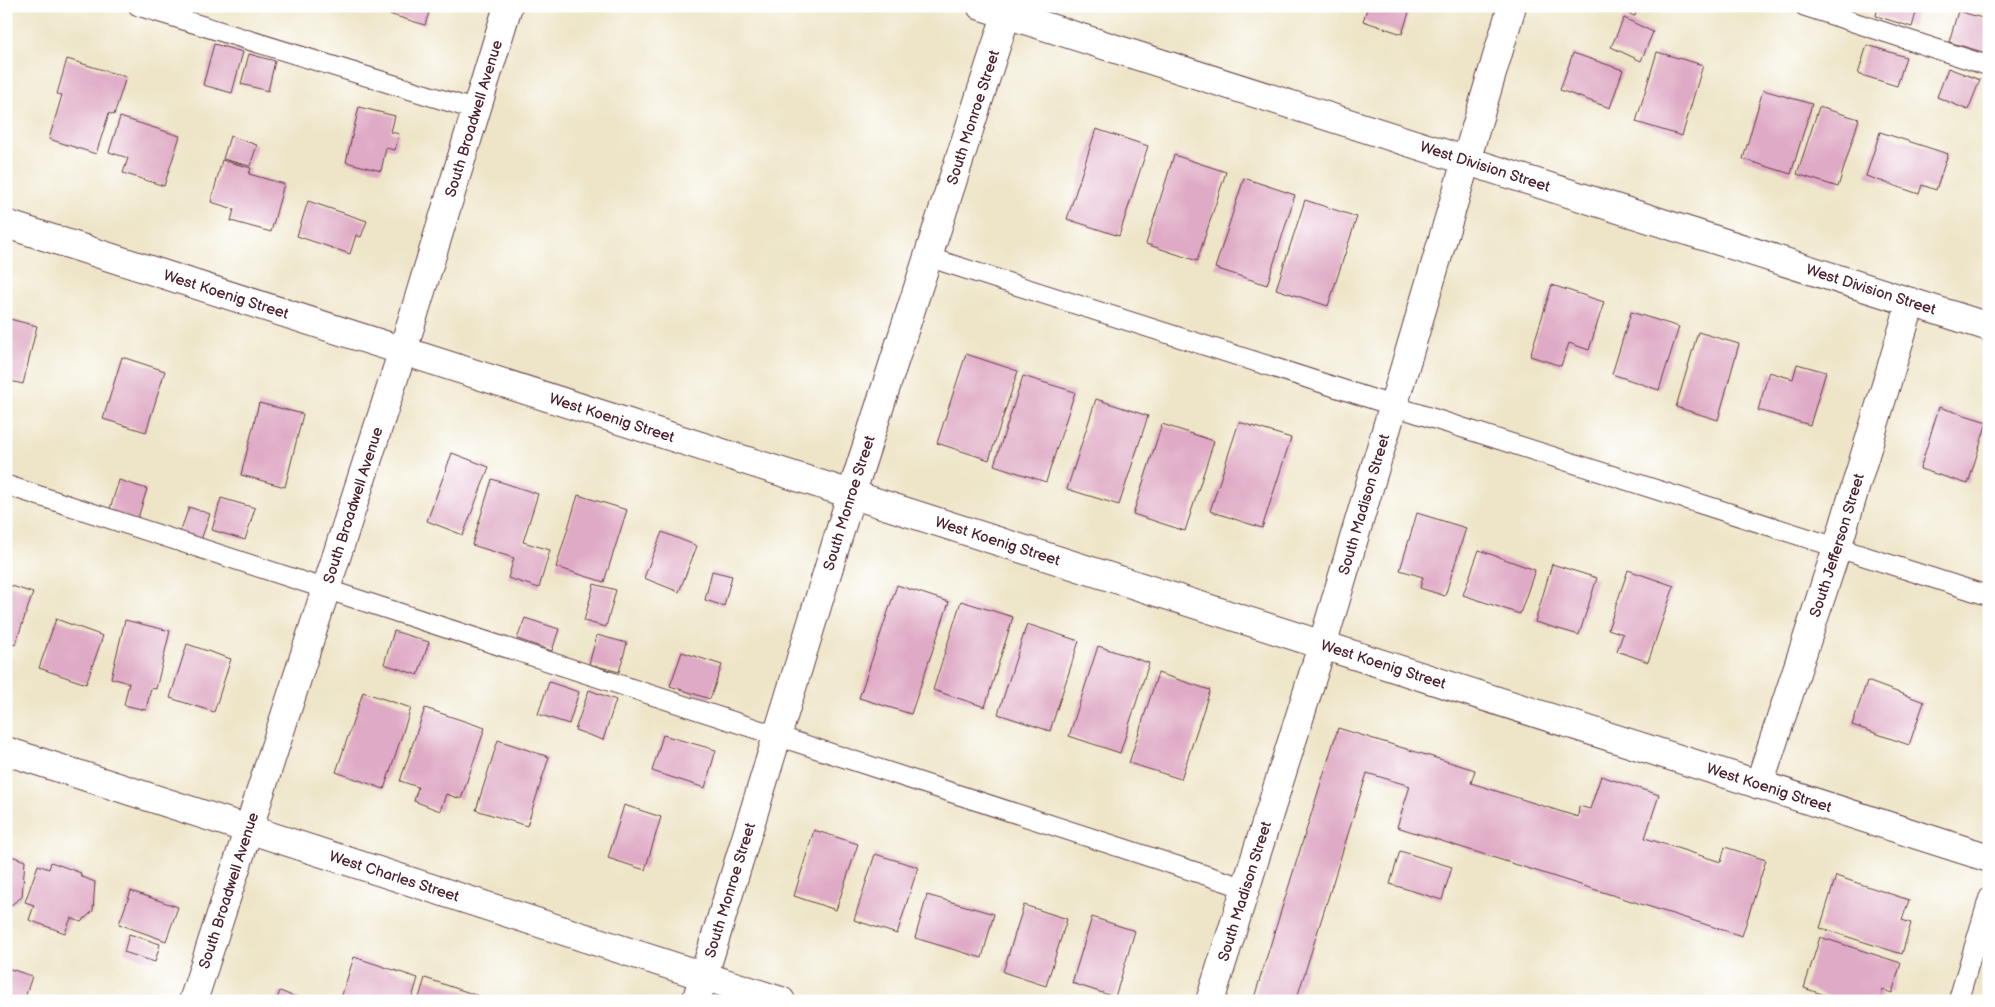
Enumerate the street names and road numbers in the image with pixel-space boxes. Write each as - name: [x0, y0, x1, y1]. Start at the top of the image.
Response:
- street label: South Broadwell Avenue: [441, 38, 507, 199]
- street label: South Monroe Street: [942, 47, 1004, 187]
- street label: West Division Street: [1418, 137, 1553, 196]
- street label: West Division Street: [1804, 260, 1939, 319]
- street label: West Koenig Street: [161, 265, 291, 323]
- street label: West Koenig Street: [547, 389, 677, 447]
- street label: South Broadwell Avenue: [319, 424, 387, 586]
- street label: South Madison Street: [1334, 431, 1394, 577]
- street label: South Monroe Street: [819, 433, 879, 573]
- street label: South Jefferson Street: [1805, 471, 1868, 620]
- street label: West Koenig Street: [933, 512, 1063, 570]
- street label: West Koenig Street: [1318, 635, 1449, 693]
- street label: West Koenig Street: [1704, 759, 1834, 817]
- street label: South Broadwell Avenue: [195, 810, 263, 971]
- street label: South Madison Street: [1214, 819, 1276, 964]
- street label: South Monroe Street: [700, 820, 760, 960]
- street label: West Charles Street: [327, 846, 462, 906]

